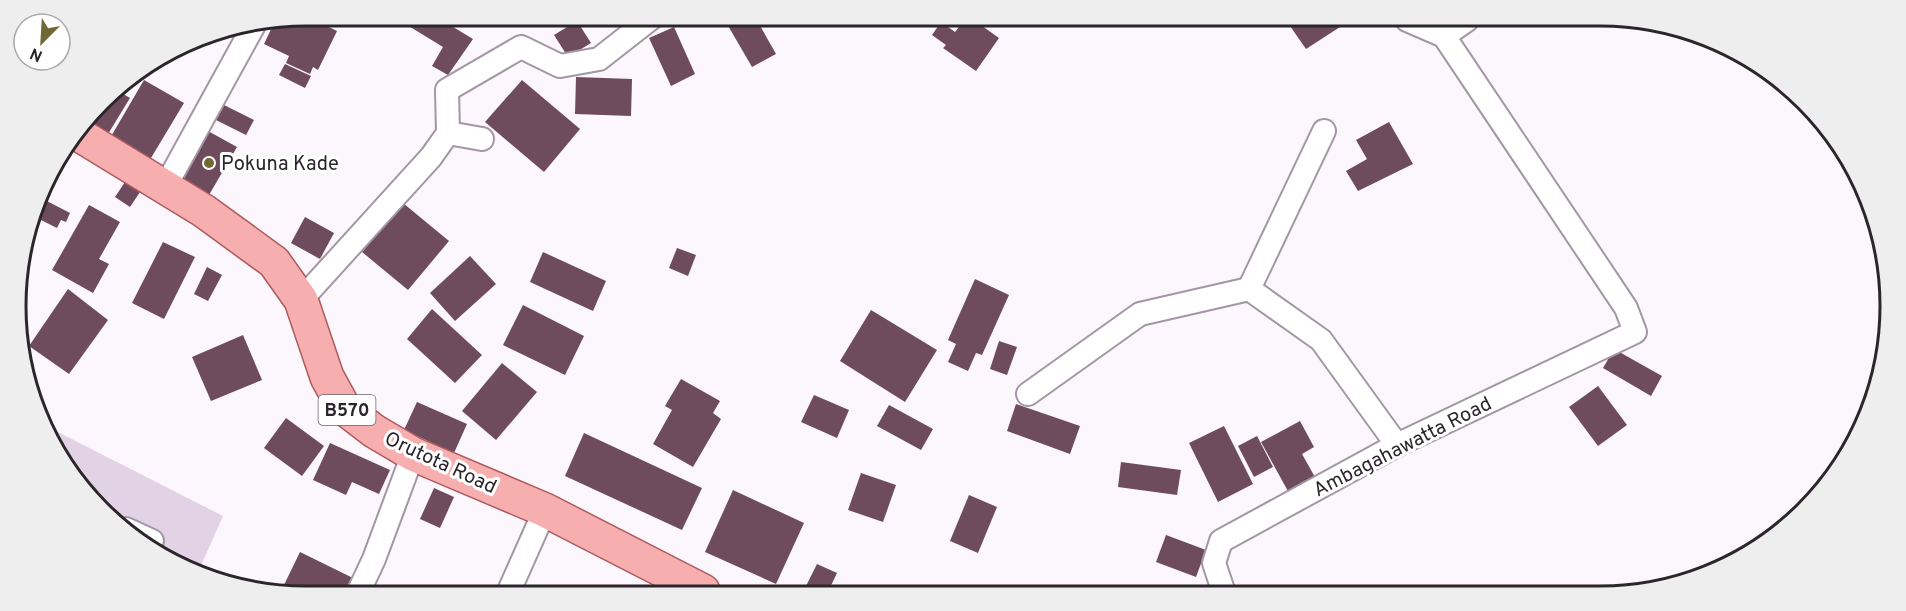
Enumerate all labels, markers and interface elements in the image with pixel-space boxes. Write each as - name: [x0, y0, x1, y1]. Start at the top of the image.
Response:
- north arrow: [12, 12, 72, 72]
- text: N: [27, 42, 46, 65]
- place label: Pokuna Kade: [221, 152, 339, 178]
- marker: Pokuna Kade: [202, 156, 216, 170]
- street label: Ambagahawatta Road: [1309, 391, 1497, 504]
- road number: B570: [318, 395, 376, 425]
- street label: Orutota Road: [380, 427, 500, 501]

